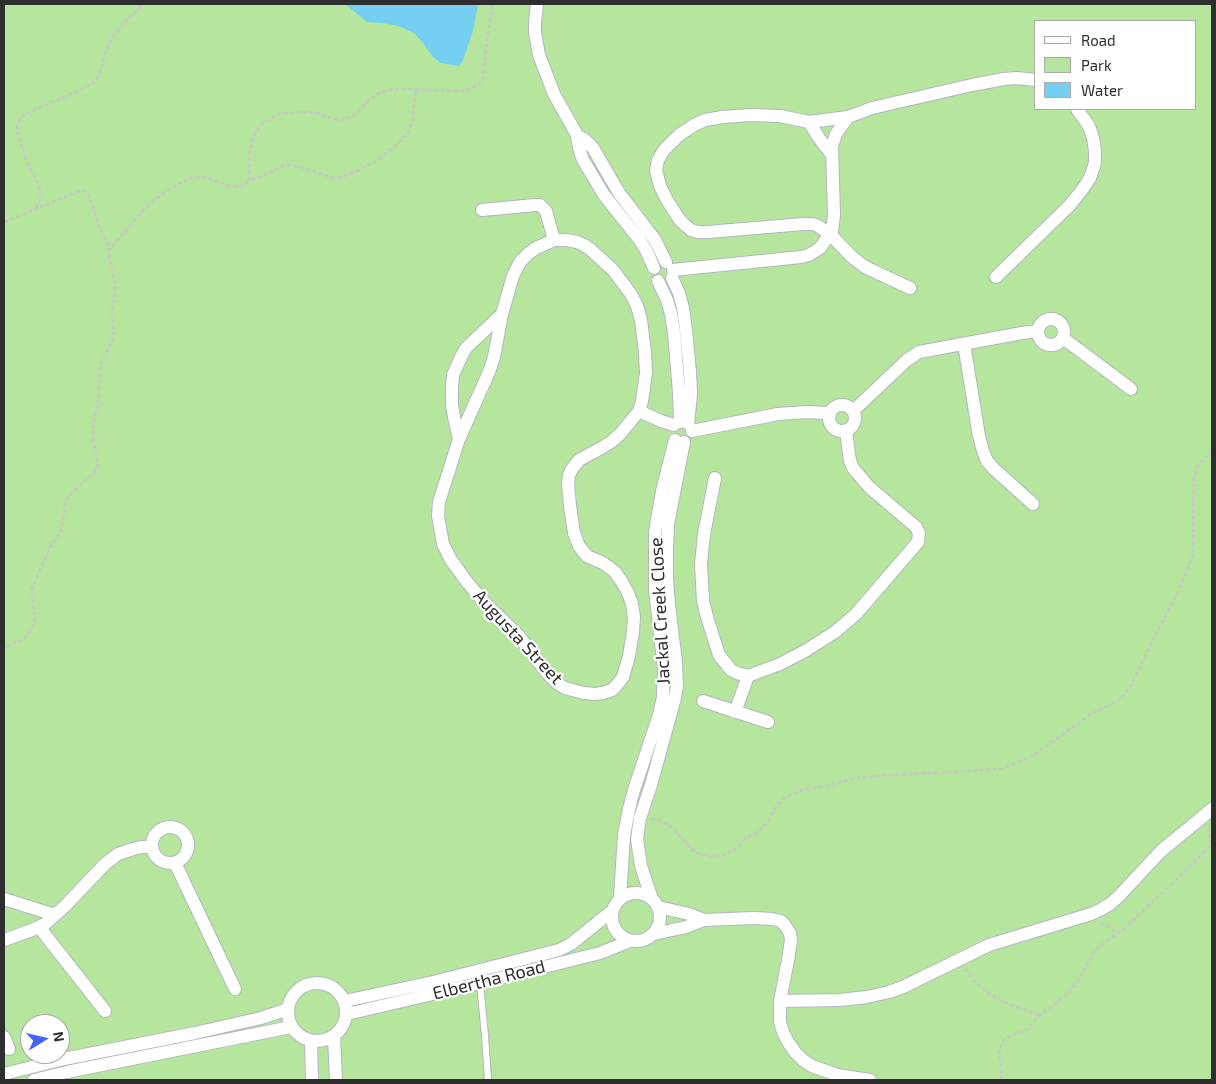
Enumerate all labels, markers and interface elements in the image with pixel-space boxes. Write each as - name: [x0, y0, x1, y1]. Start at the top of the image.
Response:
- legend: [1034, 20, 1196, 110]
- text: Road: [1081, 31, 1116, 49]
- text: Park: [1081, 56, 1112, 74]
- text: Water: [1081, 81, 1123, 99]
- street label: Jackal Creek Close: [645, 537, 675, 685]
- street label: Augusta Street: [469, 585, 567, 689]
- street label: Elbertha Road: [430, 956, 548, 1004]
- north arrow: [20, 1014, 70, 1064]
- text: N: [50, 1030, 69, 1043]

